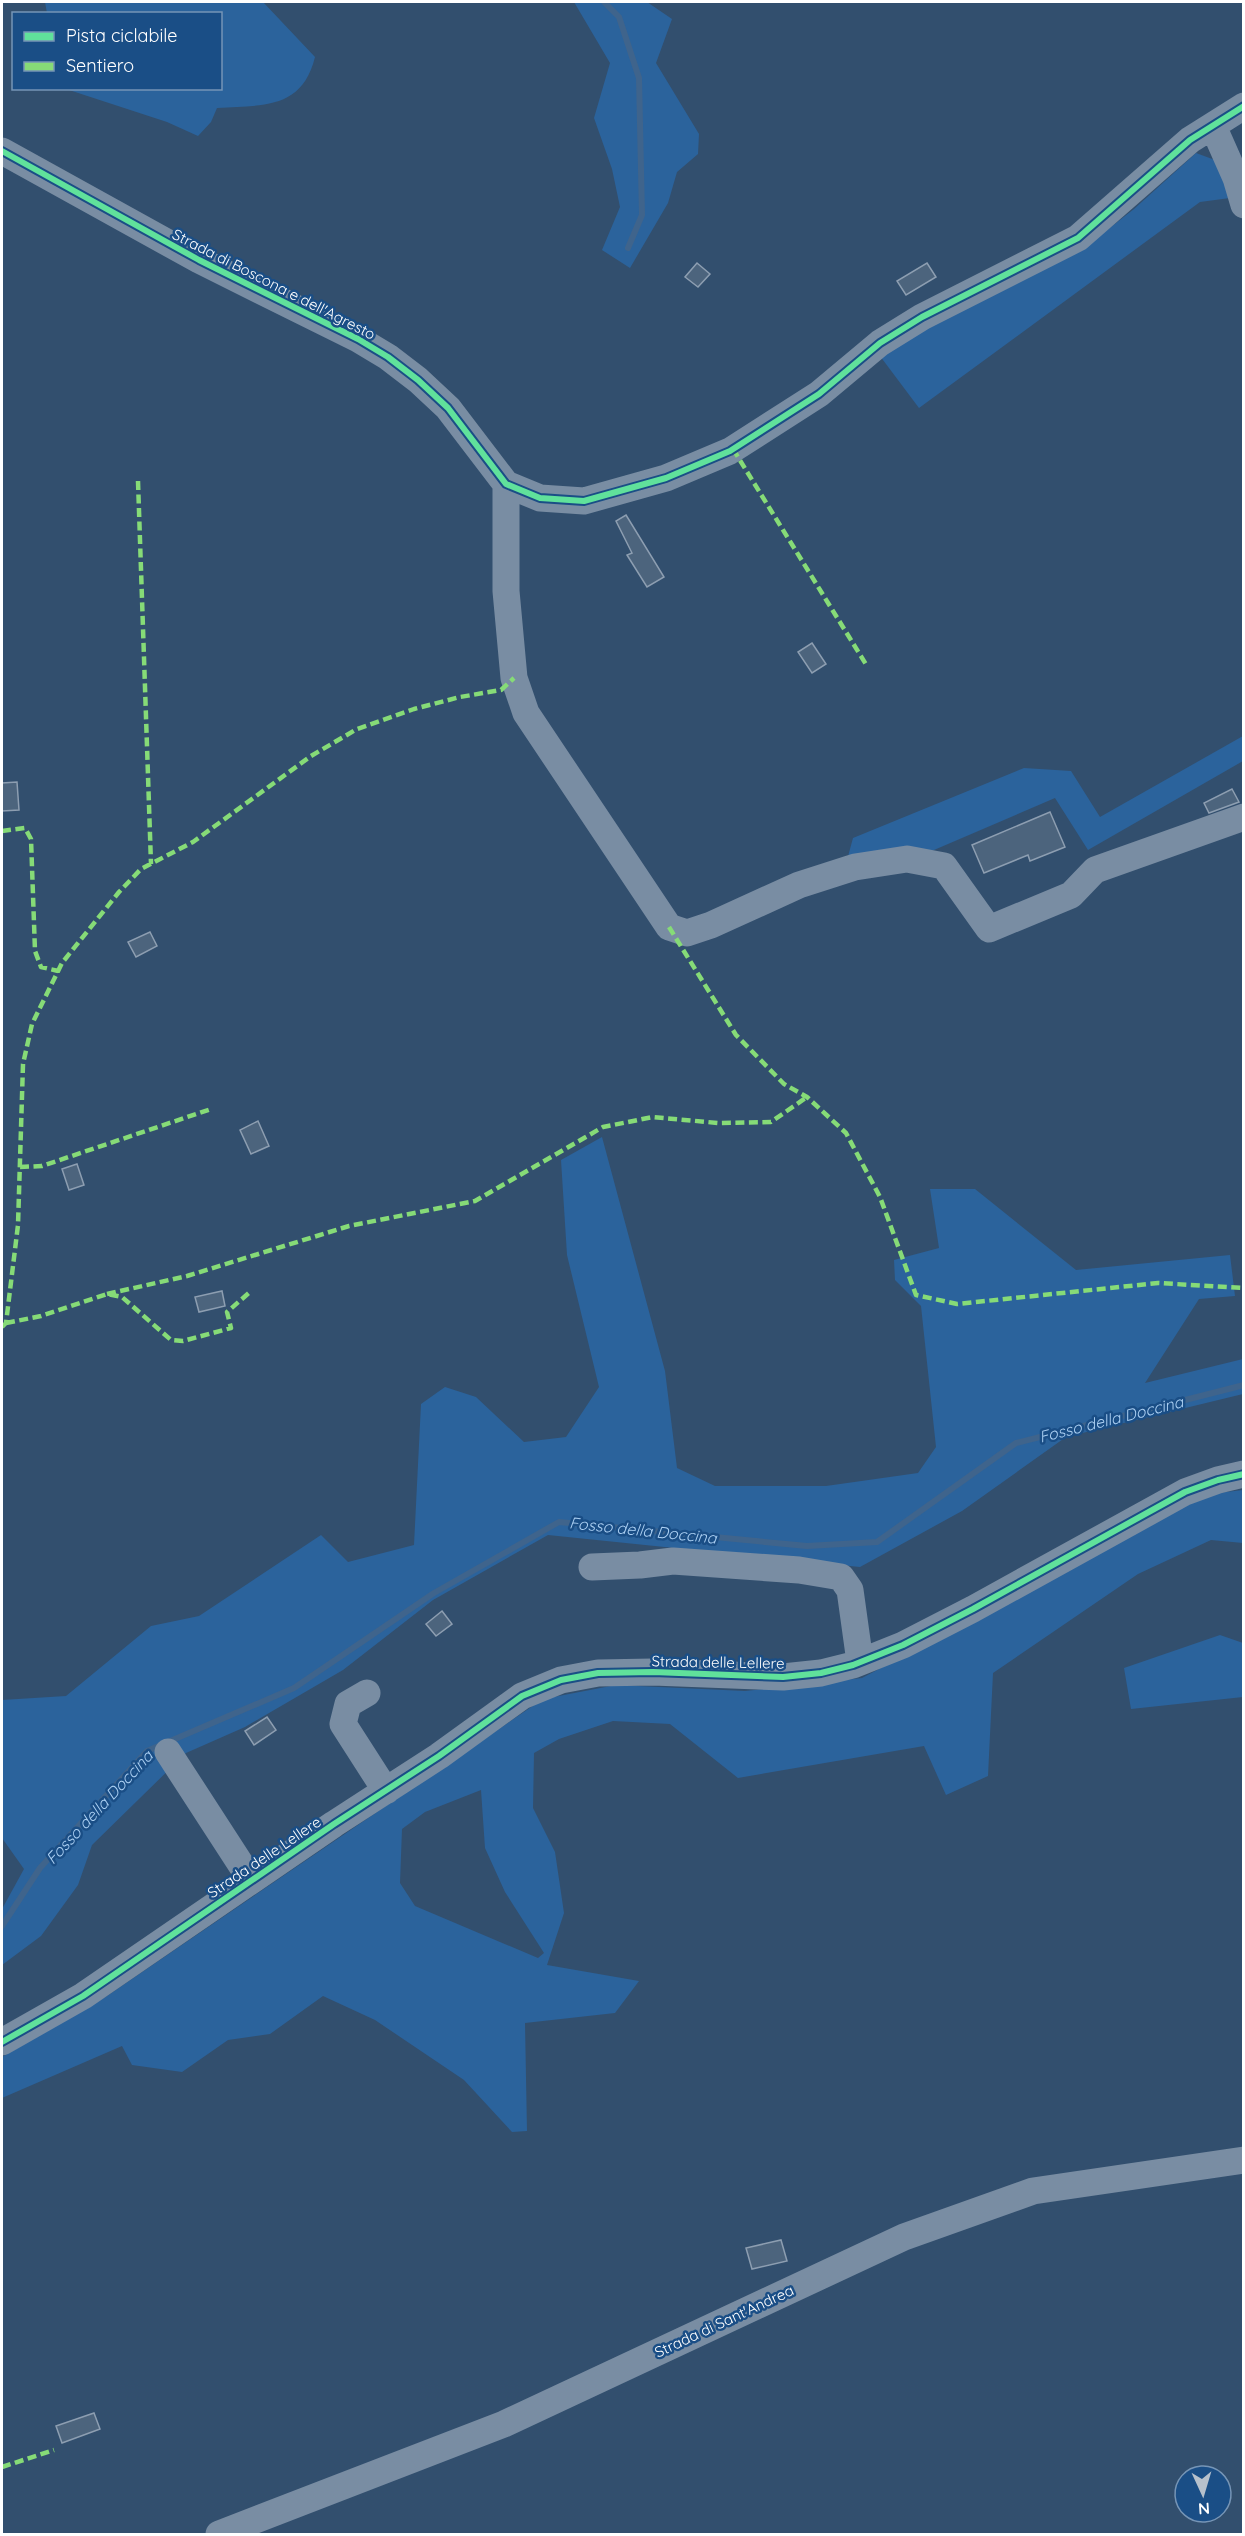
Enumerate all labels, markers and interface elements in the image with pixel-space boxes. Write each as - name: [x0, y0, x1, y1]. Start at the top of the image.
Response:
- legend: [12, 12, 222, 90]
- text: Pista ciclabile: [66, 24, 177, 47]
- text: Sentiero: [66, 54, 134, 77]
- street label: Strada di Boscona e dell'Agresto: [169, 224, 379, 344]
- water label: Fosso della Doccina: [1037, 1391, 1186, 1447]
- water label: Fosso della Doccina: [568, 1512, 719, 1548]
- street label: Strada delle Lellere: [651, 1651, 785, 1673]
- water label: Fosso della Doccina: [41, 1745, 158, 1868]
- street label: Strada delle Lellere: [204, 1812, 324, 1902]
- street label: Strada di Sant'Andrea: [651, 2280, 797, 2362]
- north arrow: [1173, 2464, 1233, 2524]
- text: N: [1197, 2499, 1211, 2519]

